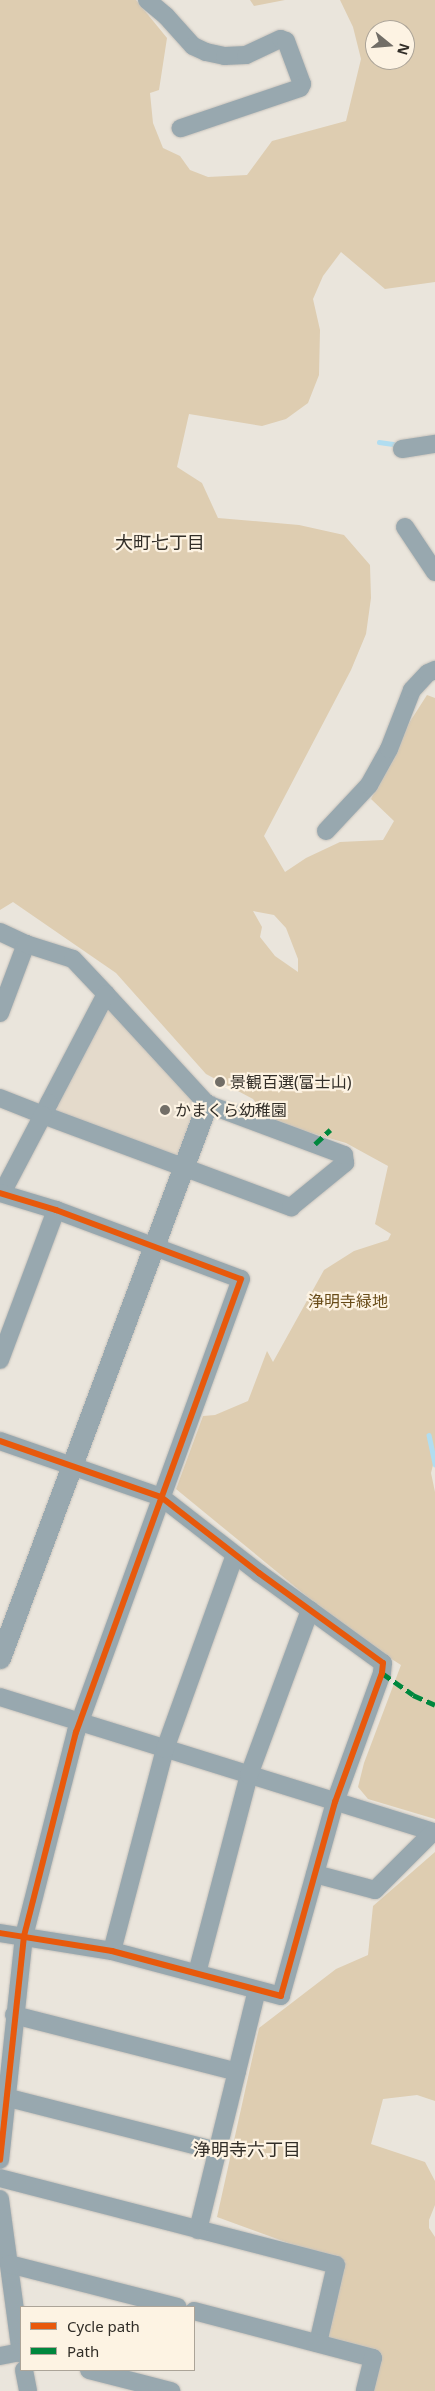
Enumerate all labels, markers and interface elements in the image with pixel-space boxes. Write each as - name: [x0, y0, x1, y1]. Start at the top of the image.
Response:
- north arrow: [365, 20, 415, 70]
- text: N: [393, 41, 415, 57]
- district label: 大町七丁目: [115, 531, 205, 553]
- place label: 景観百選(富士山): [230, 1072, 352, 1092]
- marker: 景観百選(富士山): [214, 1076, 226, 1088]
- place label: かまくら幼稚園: [175, 1100, 287, 1120]
- marker: かまくら幼稚園: [159, 1104, 171, 1116]
- park label: 浄明寺緑地: [308, 1291, 388, 1311]
- district label: 浄明寺六丁目: [193, 2138, 301, 2160]
- legend: [20, 2306, 195, 2371]
- text: Cycle path: [67, 2316, 140, 2336]
- text: Path: [67, 2341, 99, 2361]

